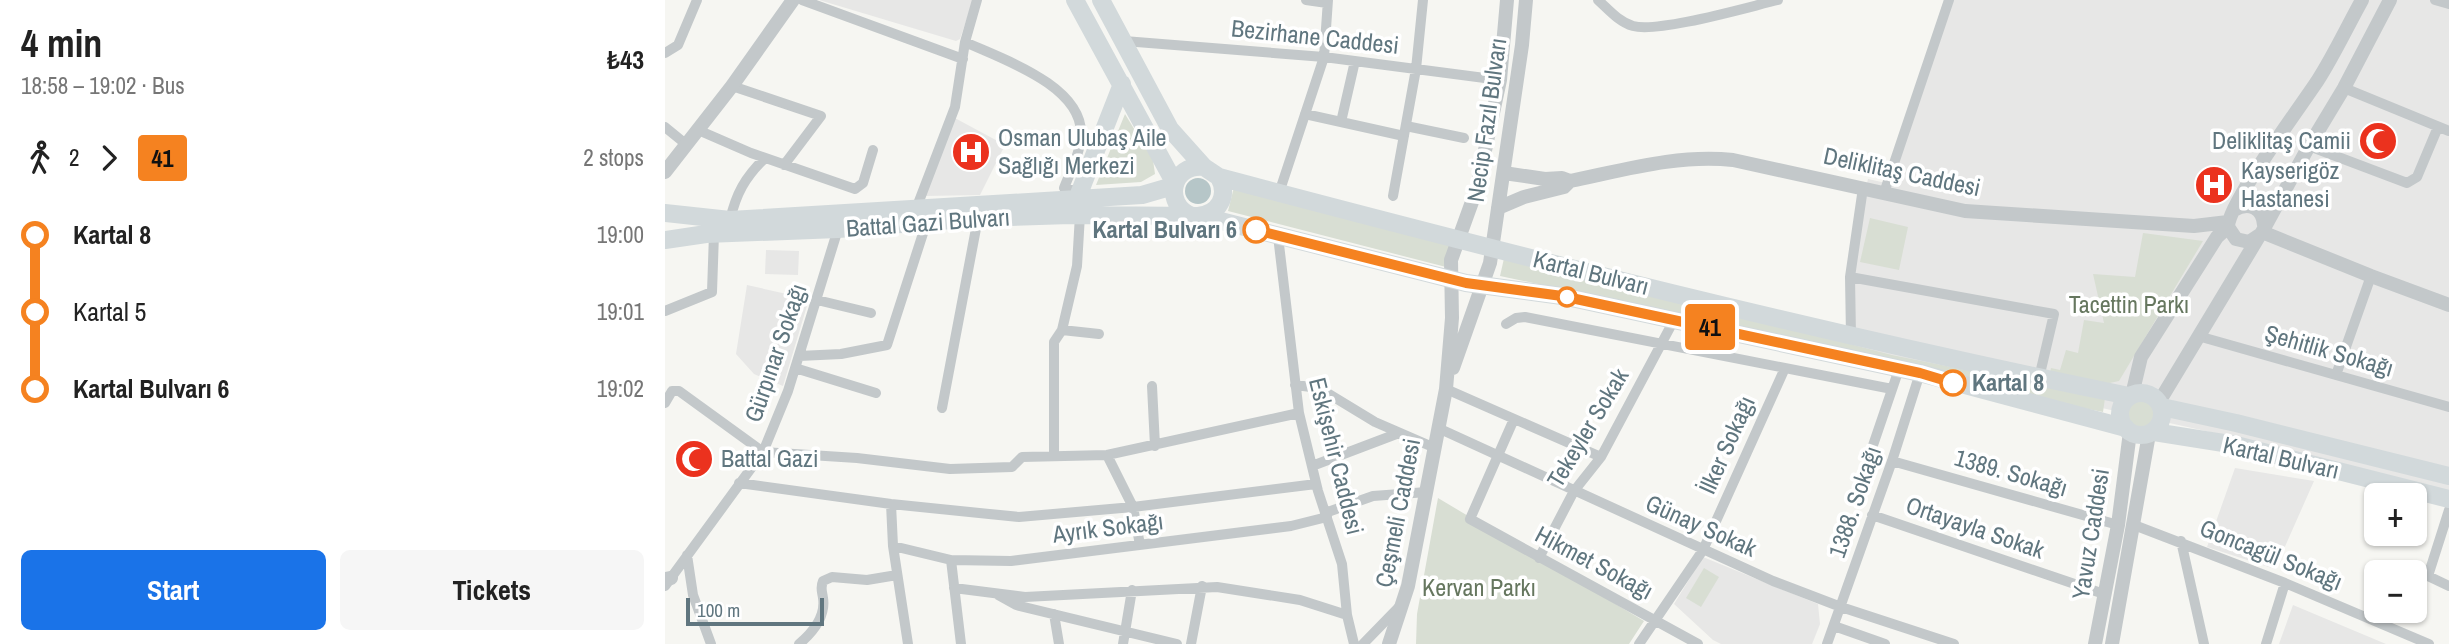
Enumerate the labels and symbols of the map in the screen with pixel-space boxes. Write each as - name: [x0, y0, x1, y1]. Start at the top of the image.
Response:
- street label: Bezirhane Caddesi: [1230, 11, 1401, 61]
- street label: Necip Fazıl Bulvarı: [1459, 36, 1513, 204]
- mosque icon: Deliklitaş Camii: [2357, 120, 2399, 162]
- place label: Osman Ulubaş Aile Sağlığı Merkezi: [998, 121, 1166, 181]
- place label: Deliklitaş Camii: [2212, 124, 2351, 156]
- hospital icon: Osman Ulubaş Aile Sağlığı Merkezi: [950, 131, 992, 173]
- street label: Deliklitaş Caddesi: [1821, 139, 1984, 203]
- place label: Kayserigöz Hastanesi: [2241, 154, 2340, 214]
- hospital icon: Kayserigöz Hastanesi: [2193, 164, 2235, 206]
- street label: Battal Gazi Bulvarı: [845, 200, 1011, 244]
- place label: Kartal Bulvarı 6: [1093, 213, 1237, 245]
- marker: Kartal Bulvarı 6: [1243, 217, 1269, 243]
- street label: Kartal Bulvarı: [1530, 242, 1652, 302]
- street label: Gürpınar Sokağı: [736, 279, 814, 426]
- unlabelled marker: [1557, 287, 1577, 307]
- park label: Tacettin Parkı: [2069, 288, 2189, 320]
- line badge: 41: [1679, 304, 1741, 350]
- street label: Şehitlik Sokağı: [2261, 316, 2397, 384]
- street label: Tekeyler Sokak: [1539, 362, 1635, 493]
- place label: Kartal 8: [1972, 366, 2044, 398]
- marker: Kartal 8: [1940, 370, 1966, 396]
- street label: Eskişehir Caddesi: [1302, 374, 1372, 538]
- street label: İlker Sokağı: [1690, 391, 1762, 499]
- street label: Kartal Bulvarı: [2220, 428, 2342, 486]
- street label: Çeşmeli Caddesi: [1367, 436, 1427, 590]
- mosque icon: Battal Gazi: [673, 438, 715, 480]
- street label: 1389. Sokağı: [1951, 441, 2071, 503]
- place label: Battal Gazi: [721, 442, 818, 474]
- street label: 1388. Sokağı: [1820, 442, 1888, 562]
- street label: Yavuz Caddesi: [2064, 466, 2116, 602]
- street label: Günay Sokak: [1641, 486, 1762, 564]
- street label: Ortayayla Sokak: [1902, 488, 2049, 566]
- street label: Ayrık Sokağı: [1050, 504, 1165, 550]
- street label: Goncagül Sokağı: [2195, 511, 2347, 597]
- street label: Hikmet Sokağı: [1530, 518, 1659, 607]
- park label: Kervan Parkı: [1422, 571, 1536, 603]
- scale bar: [686, 595, 824, 627]

